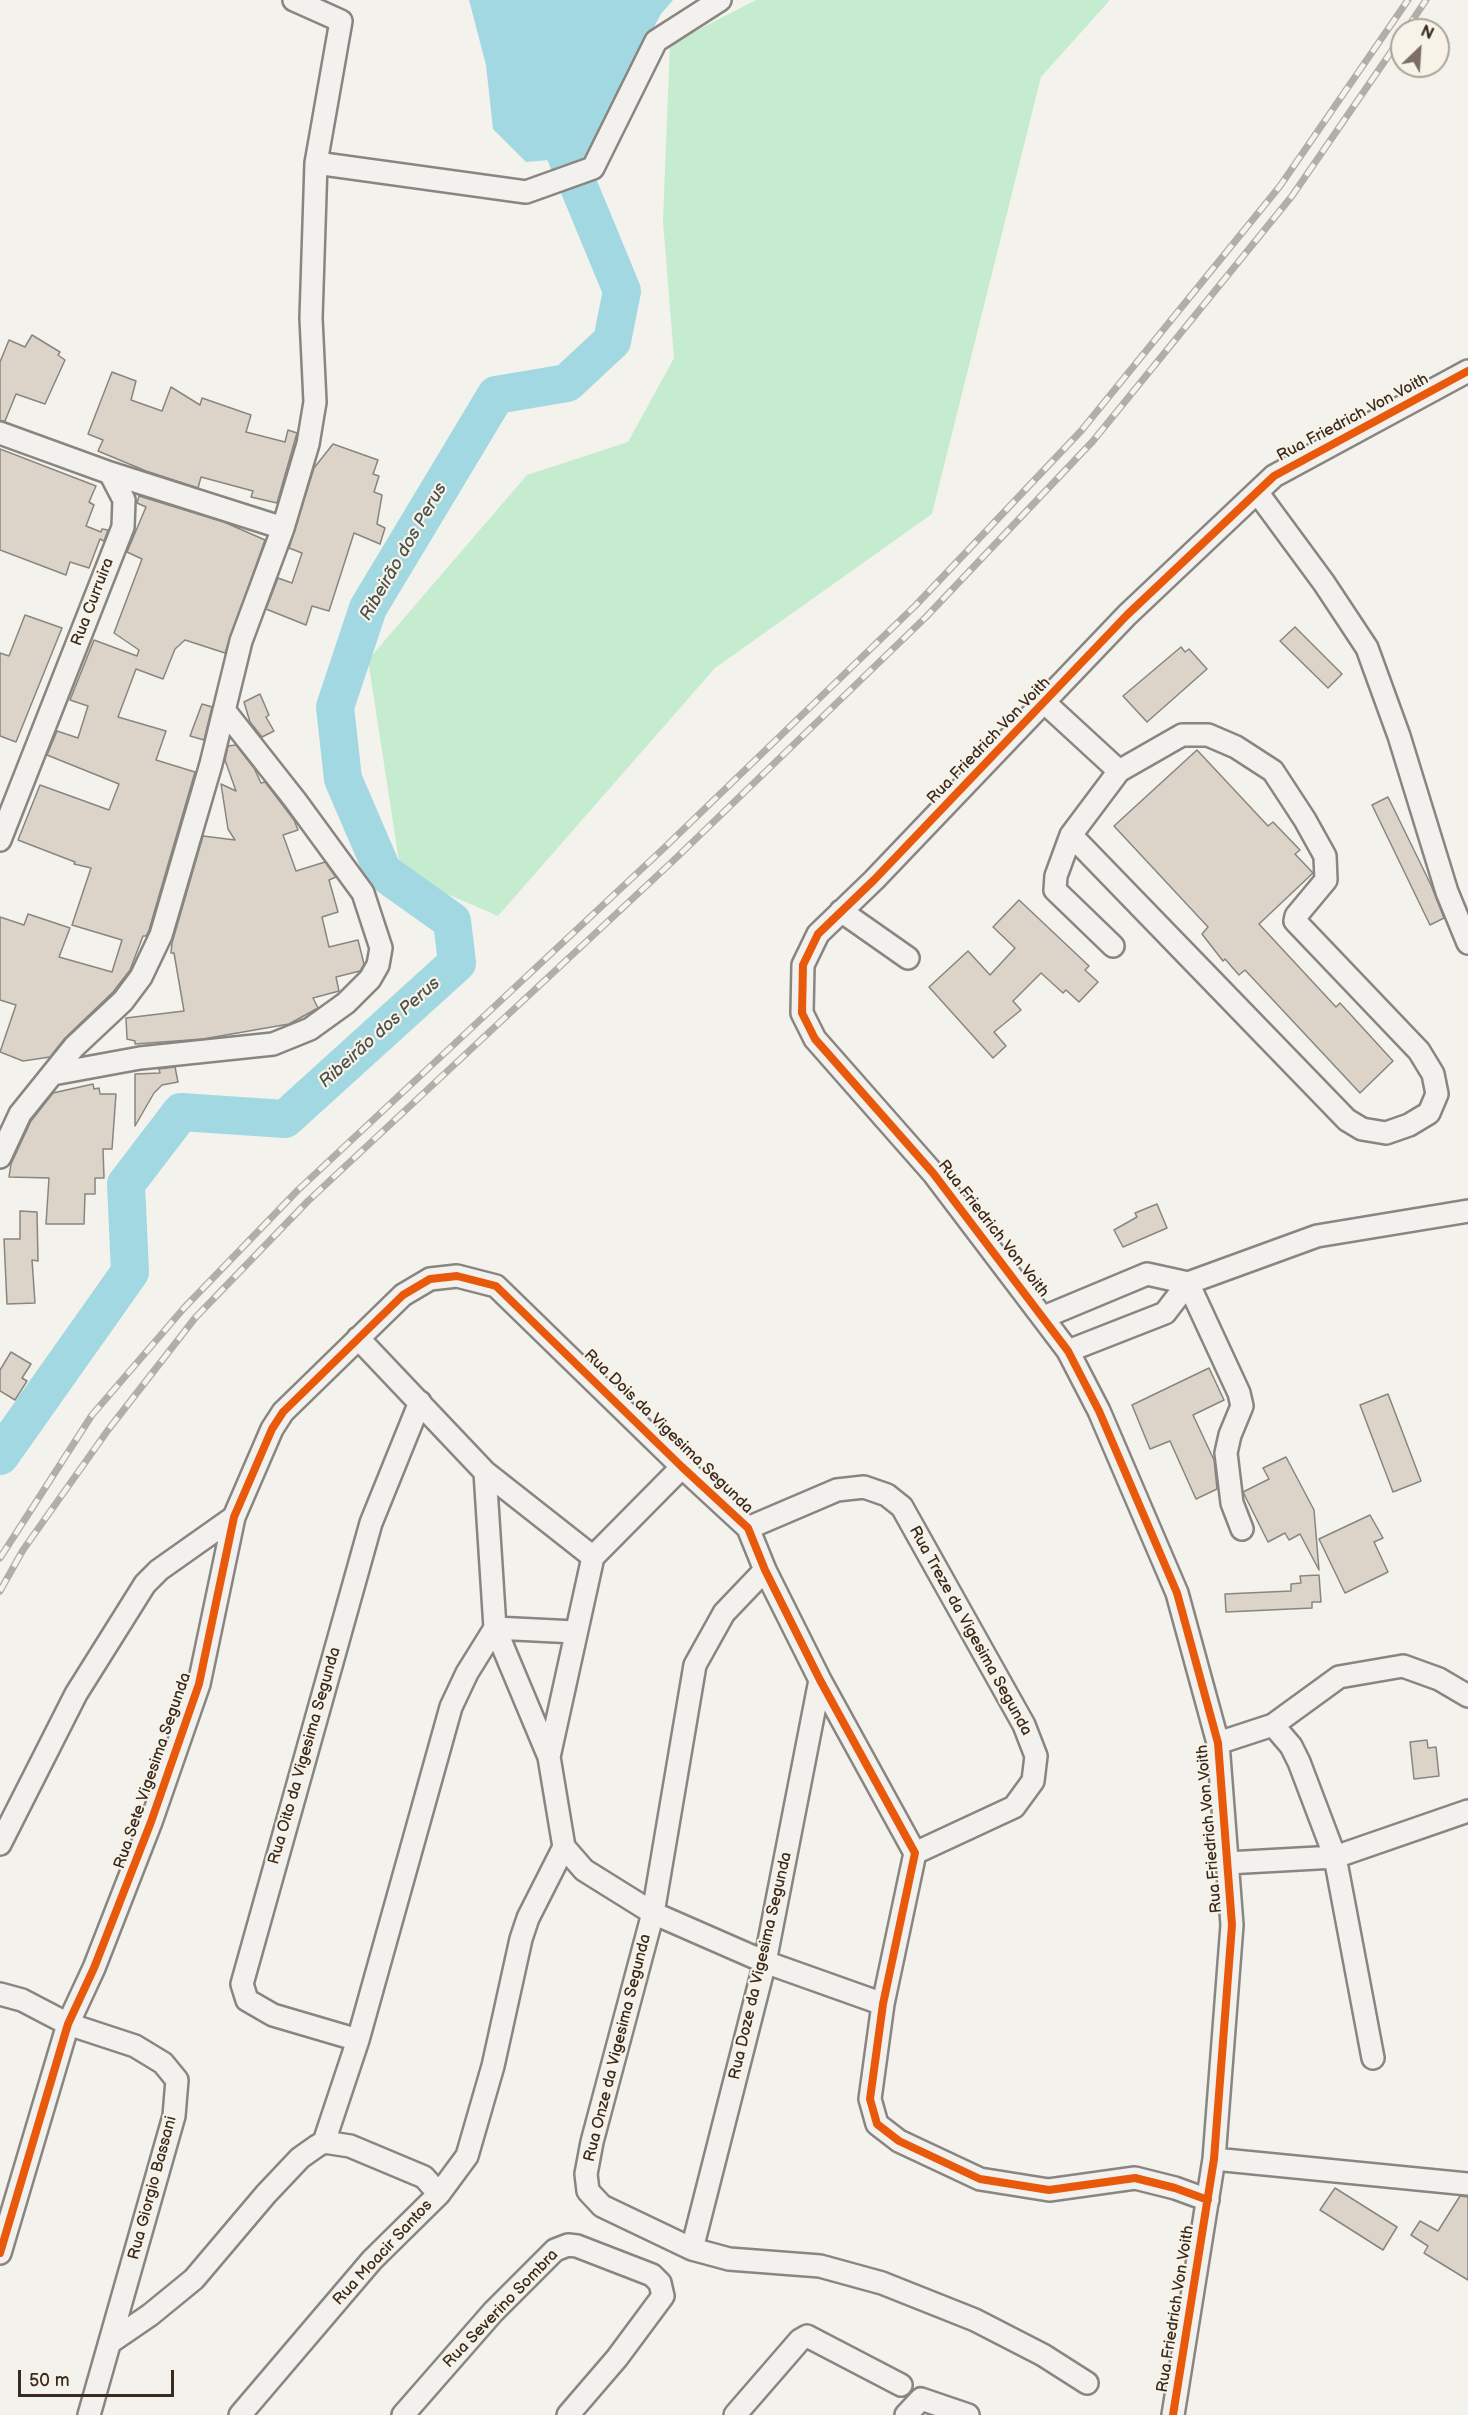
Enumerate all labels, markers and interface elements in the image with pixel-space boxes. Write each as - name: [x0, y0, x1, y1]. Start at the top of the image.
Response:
- north arrow: [1390, 18, 1450, 78]
- text: N: [1418, 22, 1436, 44]
- street label: Rua Friedrich Von Voith: [1274, 370, 1432, 466]
- water label: Ribeirão dos Perus: [356, 479, 452, 625]
- street label: Rua Curruira: [67, 555, 119, 649]
- street label: Rua Friedrich Von Voith: [923, 674, 1055, 808]
- water label: Ribeirão dos Perus: [315, 973, 445, 1093]
- street label: Rua Friedrich Von Voith: [933, 1157, 1053, 1301]
- street label: Rua Dois da Vigesima Segunda: [579, 1346, 757, 1518]
- street label: Rua Treze da Vigesima Segunda: [904, 1523, 1036, 1739]
- street label: Rua Oito da Vigesima Segunda: [265, 1645, 345, 1867]
- street label: Rua Sete Vigesima Segunda: [110, 1670, 196, 1872]
- street label: Rua Friedrich Von Voith: [1193, 1744, 1227, 1914]
- street label: Rua Doze da Vigesima Segunda: [725, 1850, 797, 2082]
- street label: Rua Onze da Vigesima Segunda: [580, 1932, 656, 2164]
- street label: Rua Giorgio Bassani: [125, 2114, 181, 2262]
- street label: Rua Moacir Santos: [329, 2196, 437, 2310]
- street label: Rua Friedrich Von Voith: [1153, 2224, 1199, 2394]
- street label: Rua Severino Sombra: [439, 2246, 563, 2372]
- scale bar: [21, 2358, 177, 2396]
- text: 50 m: [29, 2370, 70, 2391]

